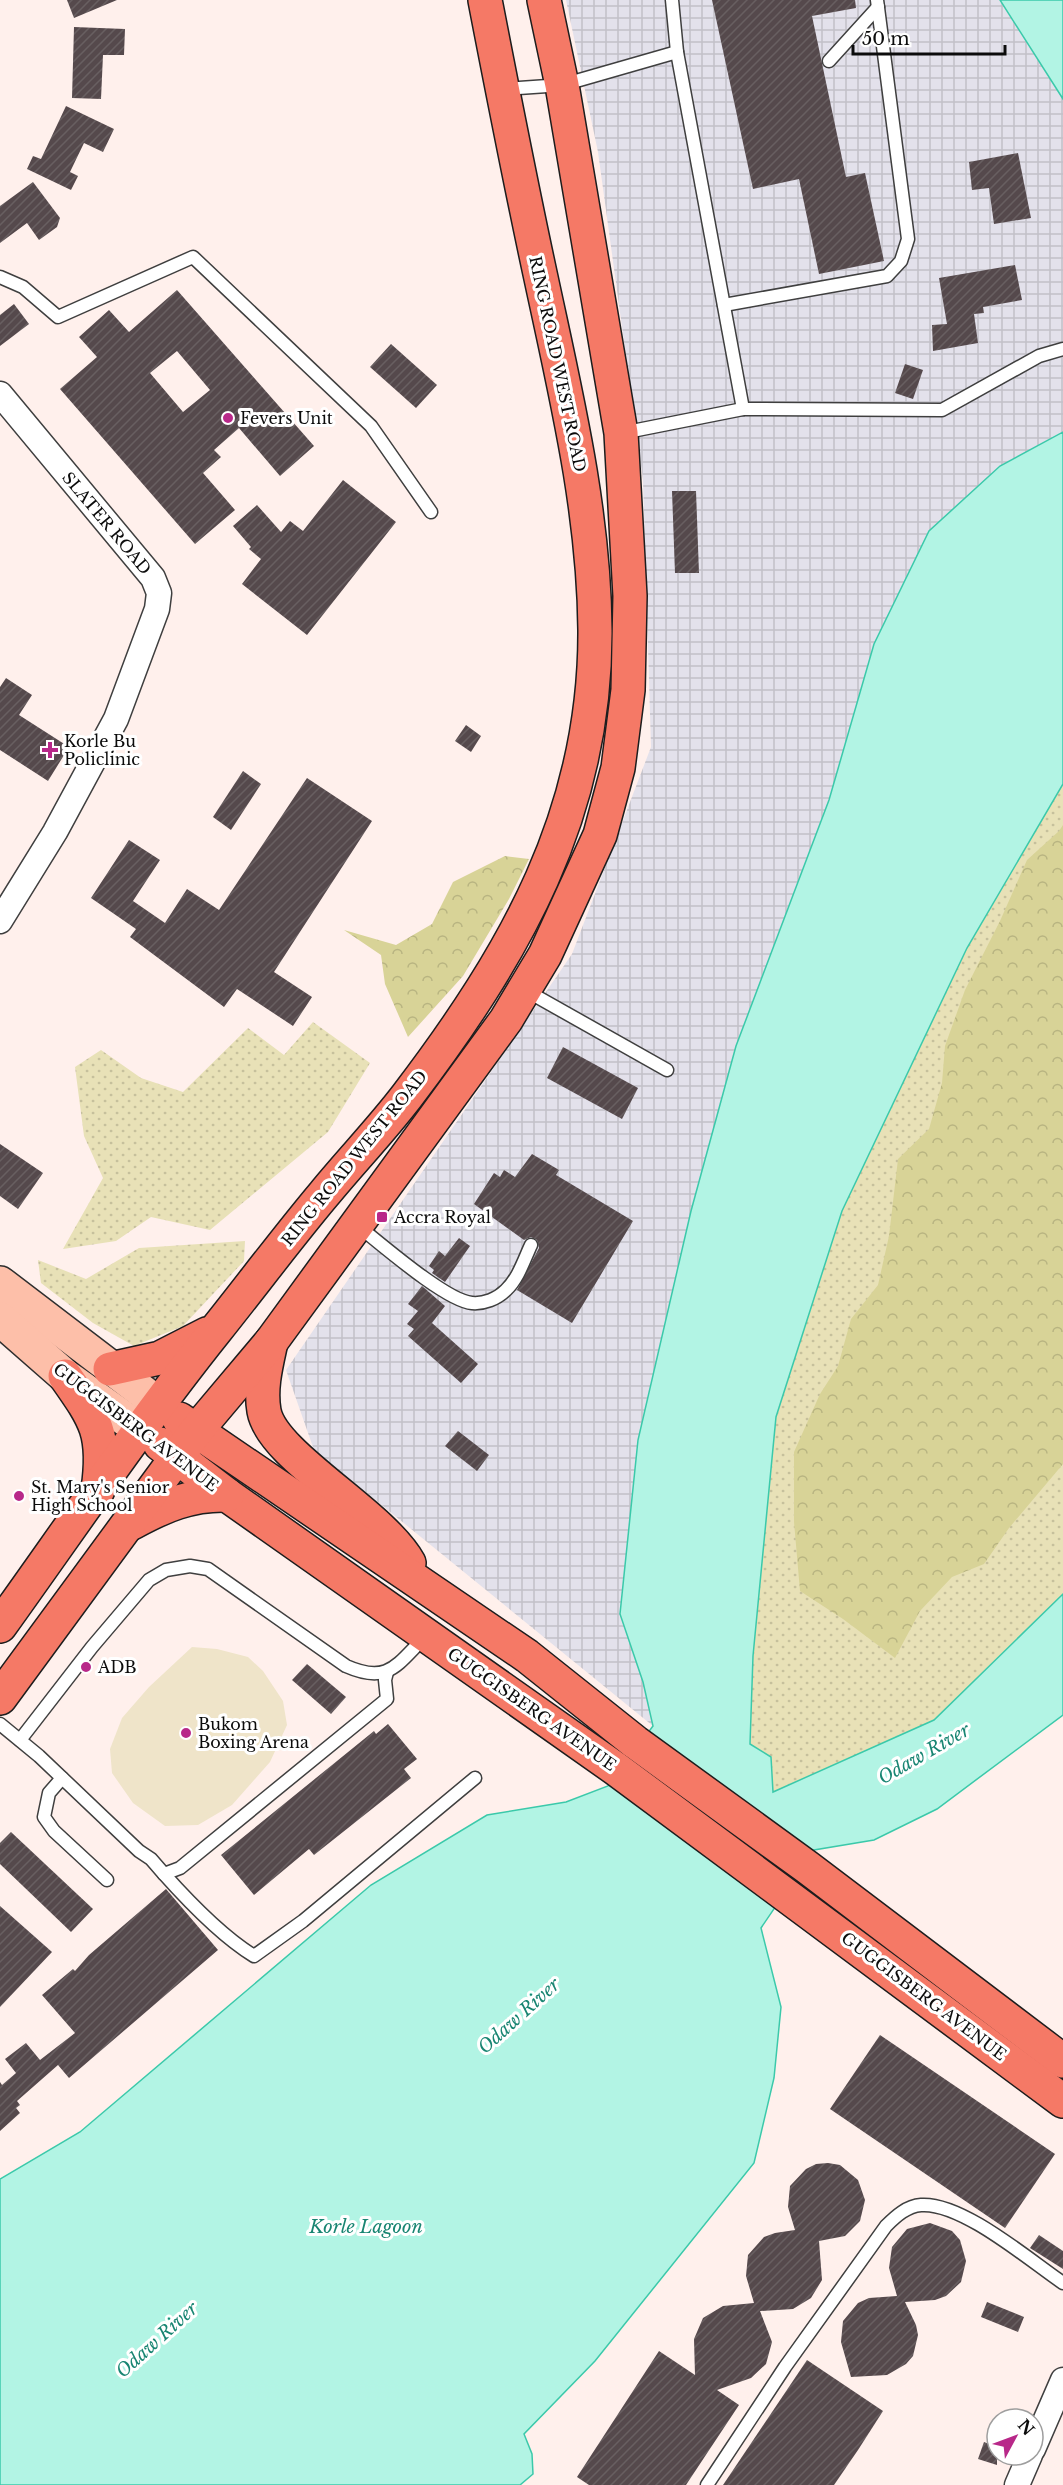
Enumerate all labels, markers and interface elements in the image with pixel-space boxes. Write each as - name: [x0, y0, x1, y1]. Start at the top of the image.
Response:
- scale bar: [853, 18, 1004, 56]
- text: 50 m: [862, 28, 910, 50]
- street label: RING ROAD WEST ROAD: [525, 254, 591, 474]
- place label: Fevers Unit: [240, 408, 333, 428]
- marker: Fevers Unit: [221, 411, 235, 425]
- street label: SLATER ROAD: [58, 468, 156, 578]
- place label: Korle Bu Policlinic: [64, 731, 140, 769]
- marker: Korle Bu Policlinic: [41, 741, 59, 759]
- street label: RING ROAD WEST ROAD: [277, 1066, 431, 1250]
- place label: Accra Royal: [393, 1207, 491, 1227]
- marker: Accra Royal: [375, 1210, 389, 1224]
- street label: GUGGISBERG AVENUE: [50, 1358, 222, 1496]
- place label: St. Mary's Senior High School: [31, 1477, 170, 1515]
- marker: St. Mary's Senior High School: [12, 1489, 26, 1503]
- street label: GUGGISBERG AVENUE: [444, 1643, 620, 1775]
- place label: ADB: [97, 1657, 137, 1677]
- marker: ADB: [79, 1660, 93, 1674]
- place label: Bukom Boxing Arena: [198, 1714, 309, 1752]
- water label: Odaw River: [874, 1719, 974, 1789]
- marker: Bukom Boxing Arena: [179, 1726, 193, 1740]
- street label: GUGGISBERG AVENUE: [838, 1927, 1010, 2065]
- water label: Odaw River: [474, 1973, 565, 2058]
- water label: Korle Lagoon: [308, 2216, 423, 2238]
- water label: Odaw River: [112, 2297, 203, 2382]
- north arrow: [985, 2407, 1045, 2467]
- text: N: [1014, 2415, 1039, 2439]

